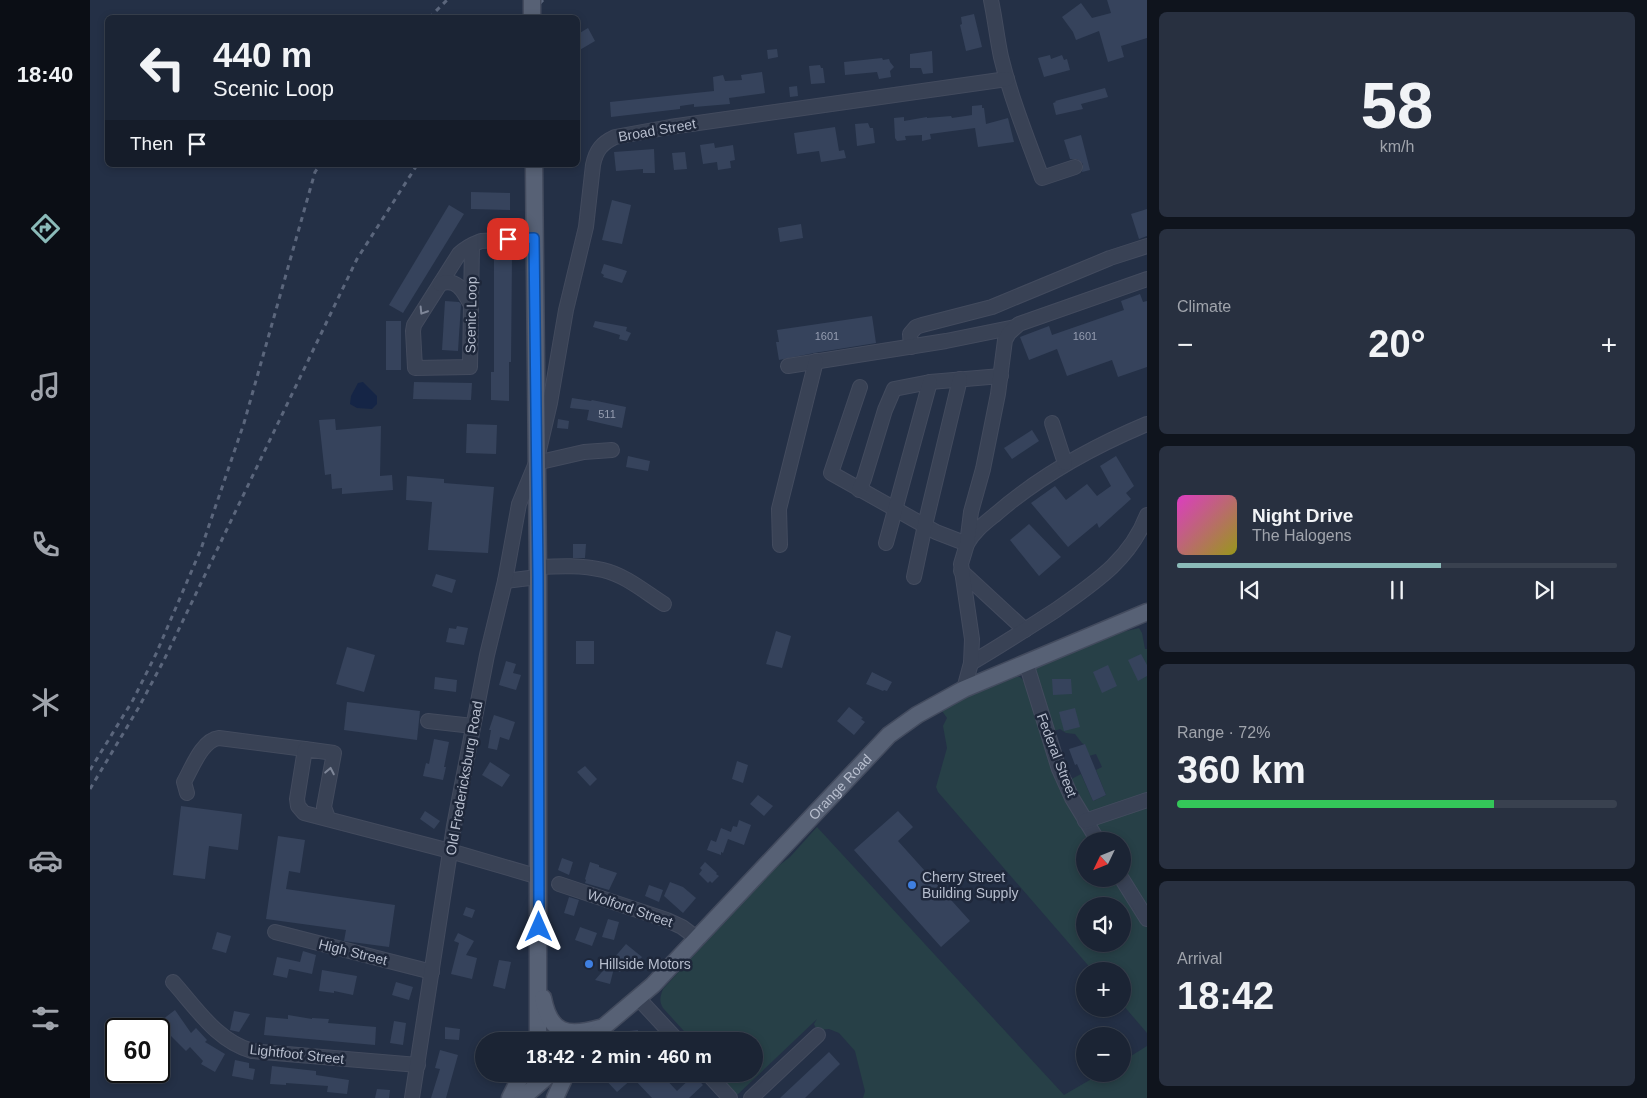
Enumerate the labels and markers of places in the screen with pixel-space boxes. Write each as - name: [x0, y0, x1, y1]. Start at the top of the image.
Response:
- pin: [487, 218, 529, 260]
- place label: Cherry Street Building Supply: [922, 869, 1019, 901]
- marker: Cherry Street Building Supply: [906, 879, 918, 891]
- place label: Hillside Motors: [599, 956, 691, 972]
- marker: Hillside Motors: [583, 958, 595, 970]

